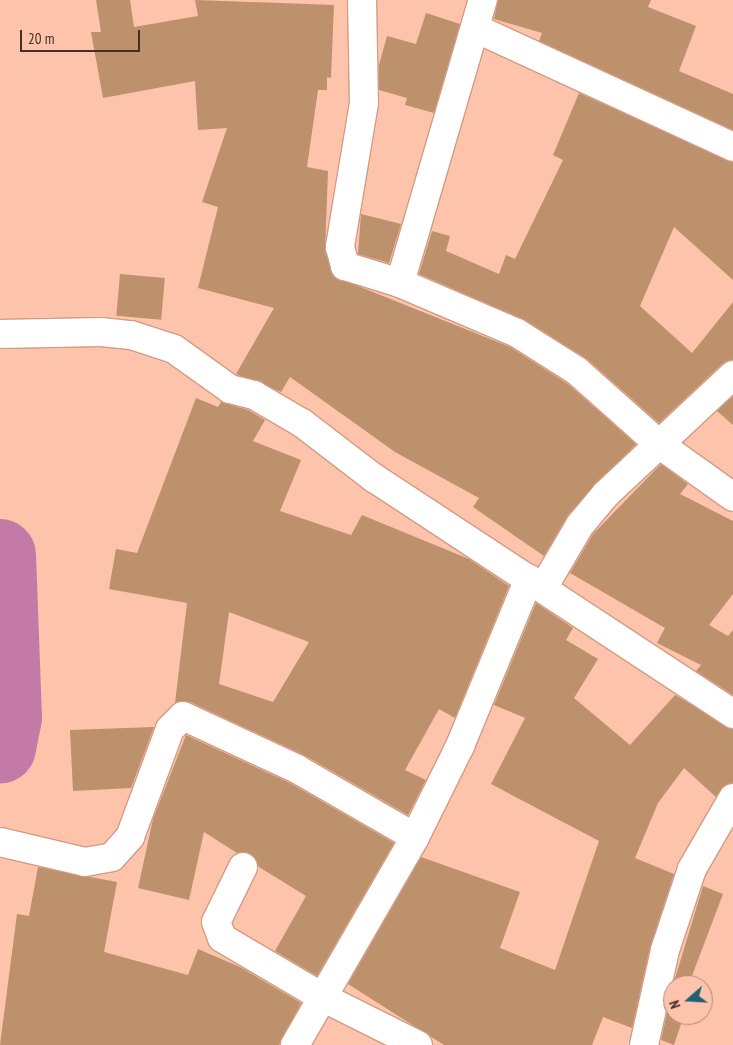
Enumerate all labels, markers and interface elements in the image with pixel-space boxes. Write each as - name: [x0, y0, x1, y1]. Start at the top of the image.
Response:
- scale bar: [22, 20, 142, 52]
- text: 20 m: [28, 29, 54, 48]
- north arrow: [663, 975, 713, 1025]
- text: N: [665, 998, 685, 1011]

